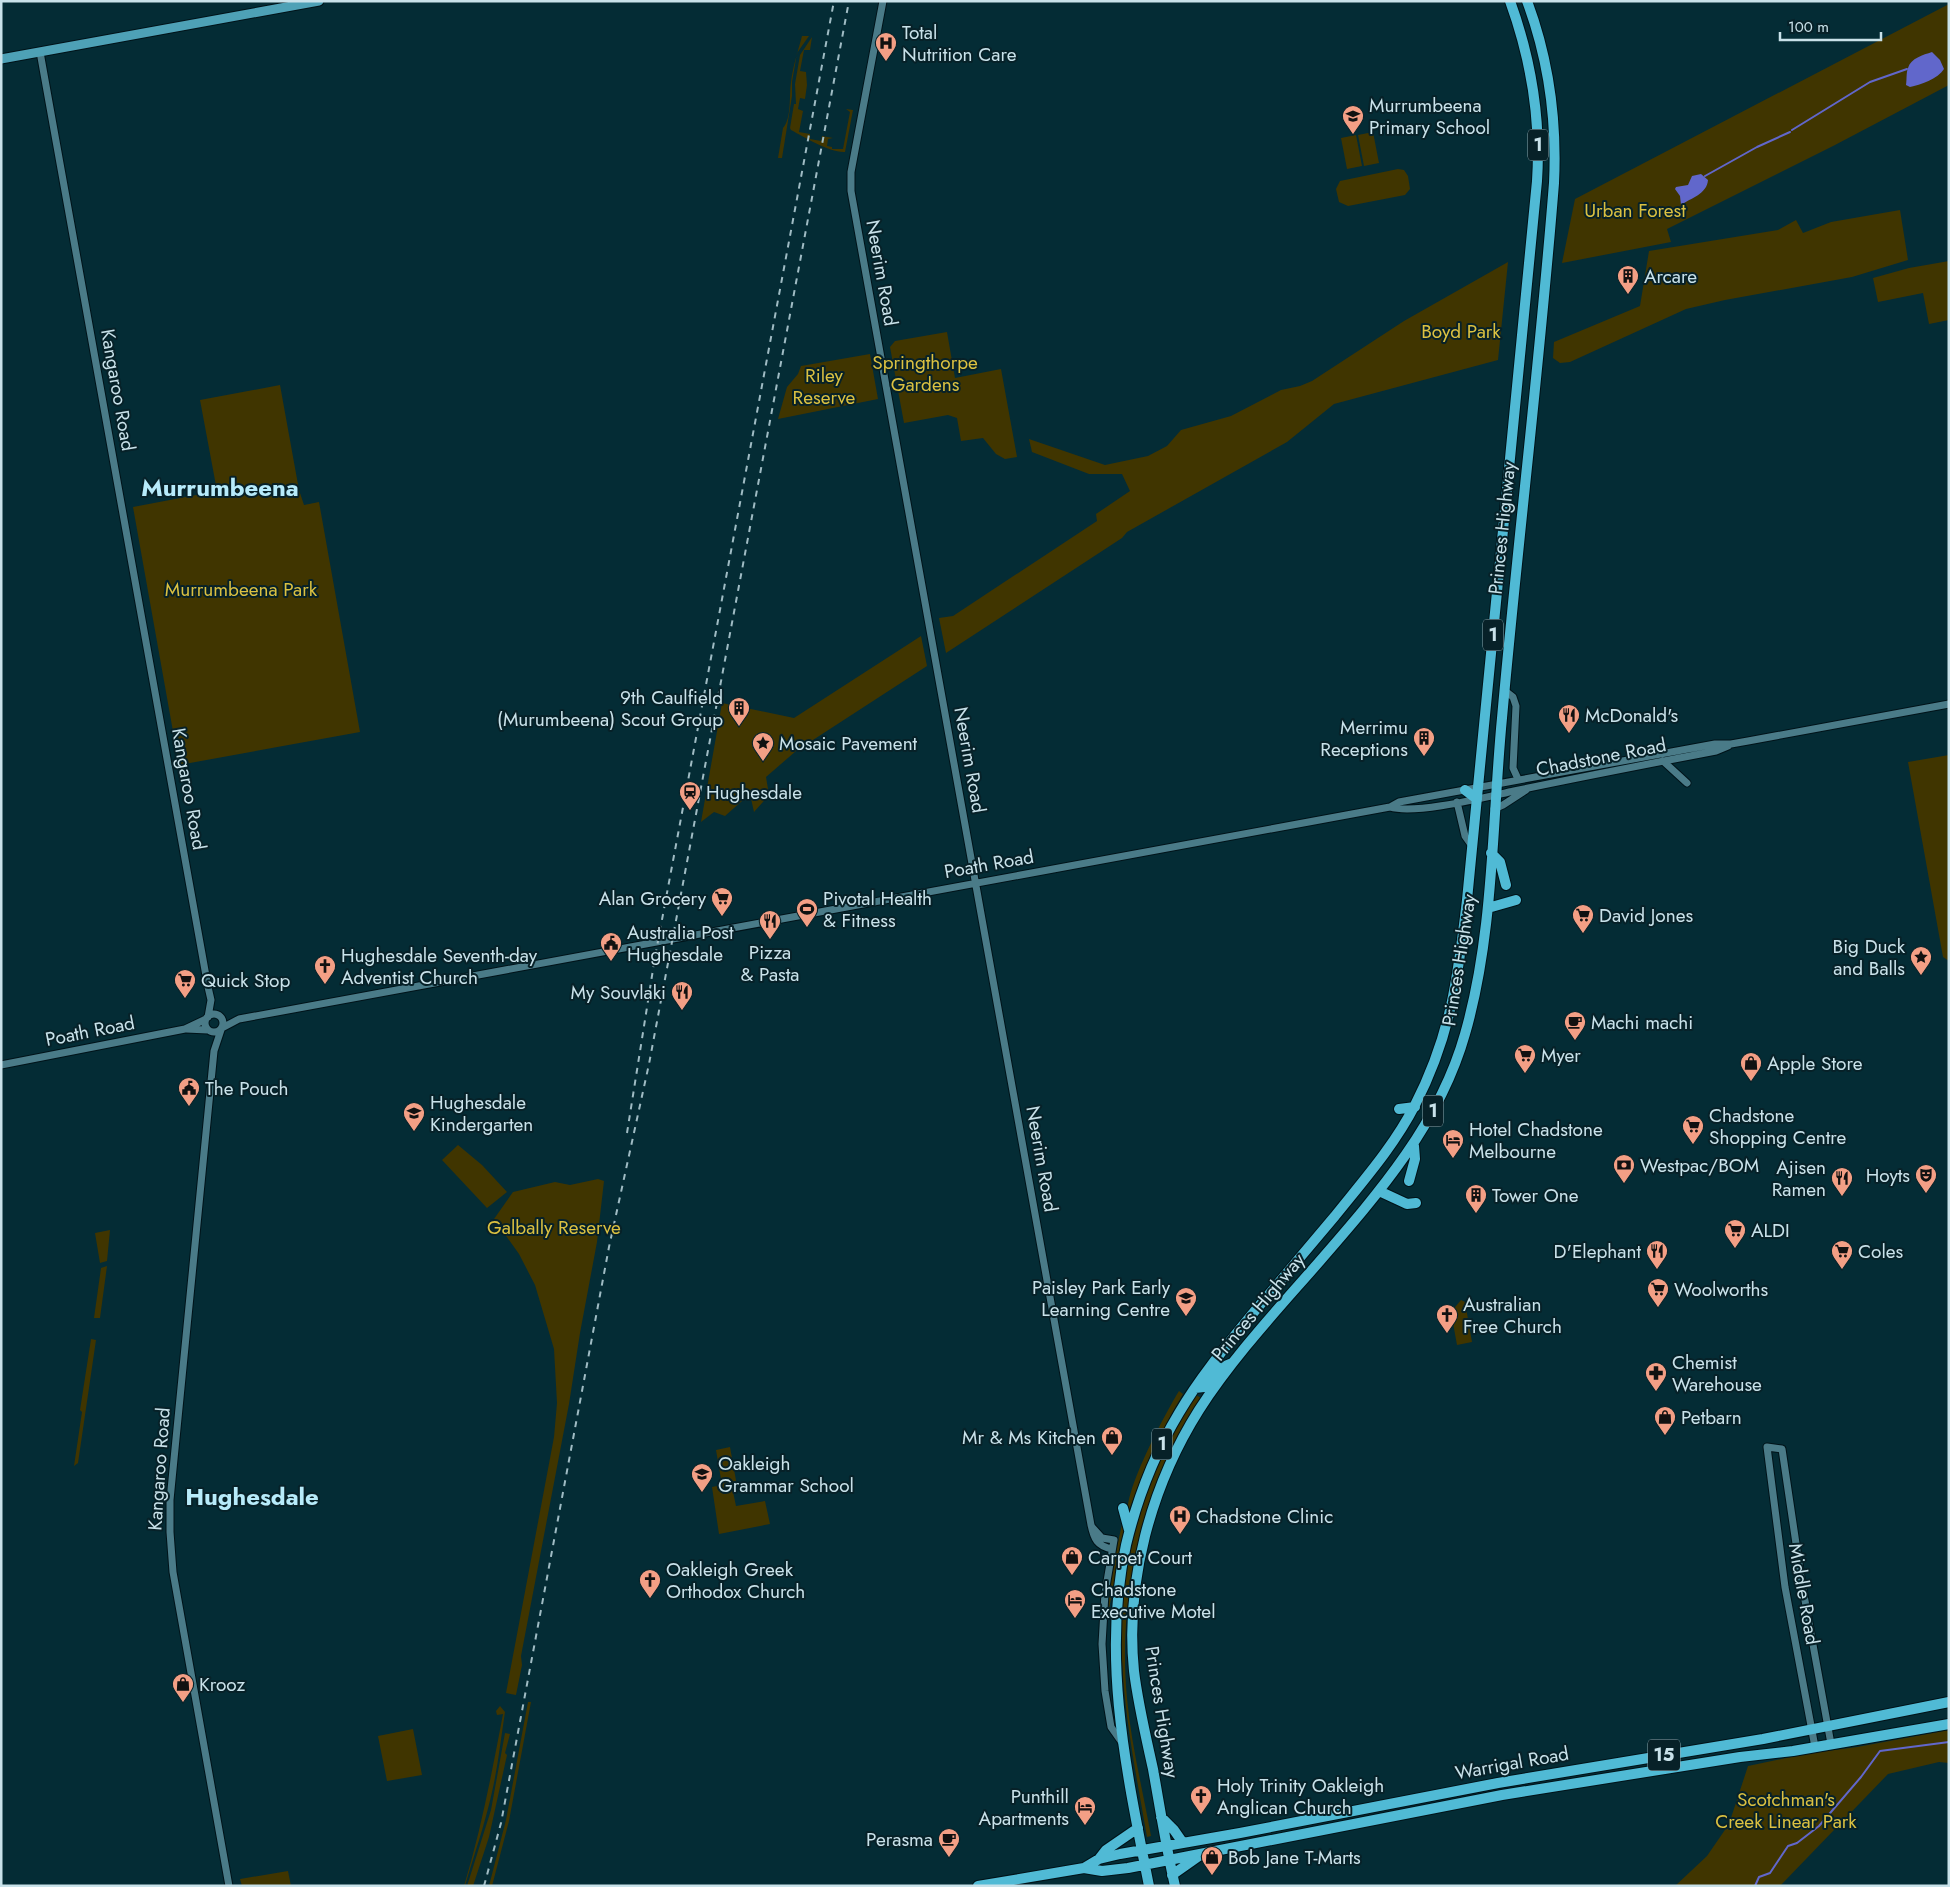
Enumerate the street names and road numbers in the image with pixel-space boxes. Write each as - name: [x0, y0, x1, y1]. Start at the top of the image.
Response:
- road number: 1: [1528, 130, 1548, 160]
- street label: Neerim Road: [859, 218, 905, 328]
- street label: Kangaroo Road: [94, 327, 142, 453]
- street label: Princes Highway: [1482, 460, 1522, 596]
- road number: 1: [1483, 620, 1503, 650]
- street label: Neerim Road: [947, 705, 993, 815]
- street label: Kangaroo Road: [165, 726, 213, 852]
- street label: Chadstone Road: [1534, 731, 1668, 783]
- street label: Poath Road: [942, 843, 1036, 885]
- street label: Princes Highway: [1435, 891, 1483, 1028]
- street label: Poath Road: [43, 1009, 137, 1053]
- road number: 1: [1423, 1096, 1443, 1126]
- street label: Neerim Road: [1019, 1104, 1065, 1214]
- street label: Princes Highway: [1205, 1247, 1312, 1367]
- street label: Kangaroo Road: [141, 1406, 177, 1532]
- road number: 1: [1152, 1428, 1172, 1460]
- street label: Middle Road: [1782, 1541, 1826, 1647]
- street label: Princes Highway: [1138, 1644, 1186, 1781]
- street label: Warrigal Road: [1453, 1740, 1571, 1786]
- road number: 15: [1648, 1740, 1680, 1770]

